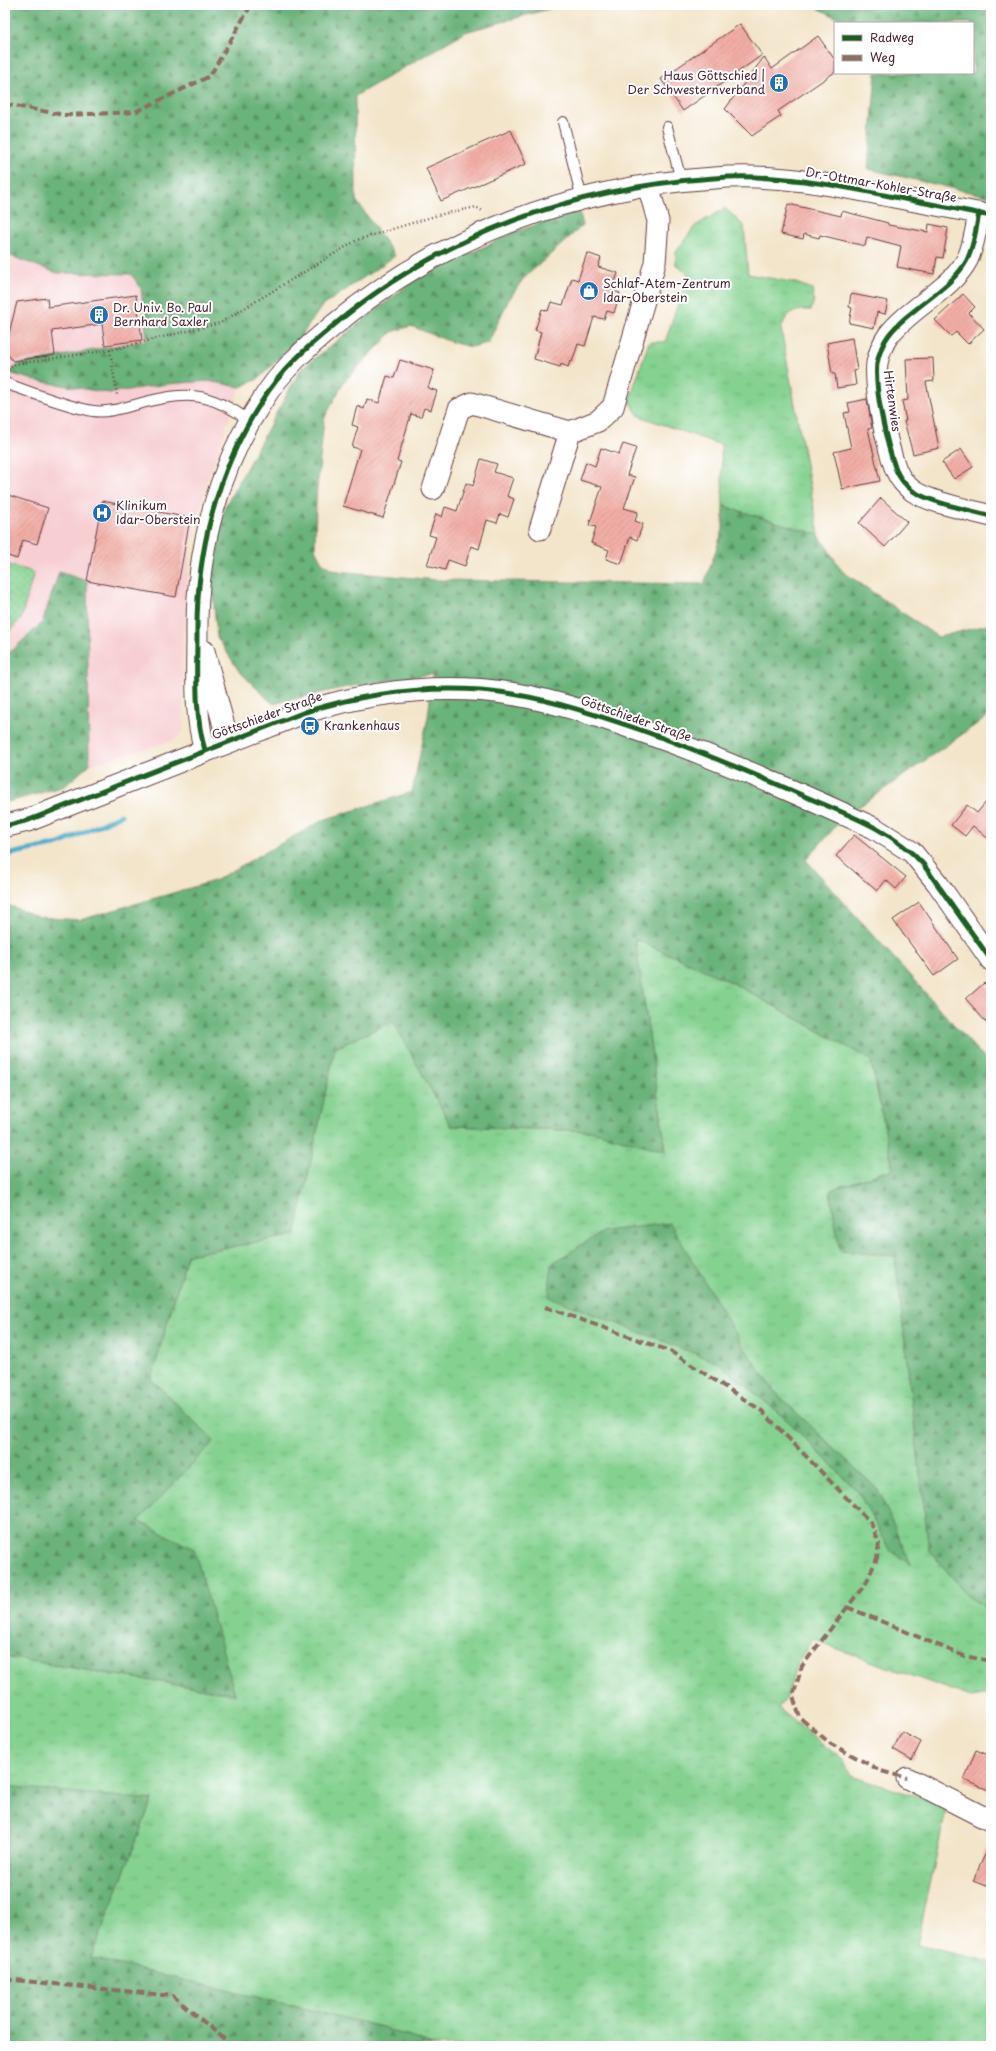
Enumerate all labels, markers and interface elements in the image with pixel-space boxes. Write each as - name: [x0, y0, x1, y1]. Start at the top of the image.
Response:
- legend: [834, 22, 974, 74]
- text: Radweg: [870, 28, 914, 46]
- text: Weg: [870, 48, 895, 66]
- place label: Haus Göttschied | Der Schwesternverband: [628, 66, 766, 98]
- building icon: Haus Göttschied | Der Schwesternverband: [768, 72, 790, 94]
- street label: Dr.-Ottmar-Kohler-Straße: [804, 162, 958, 206]
- place label: Schlaf-Atem-Zentrum Idar-Oberstein: [603, 274, 731, 306]
- shop icon: Schlaf-Atem-Zentrum Idar-Oberstein: [578, 280, 600, 302]
- place label: Dr. Univ. Bo. Paul Bernhard Saxler: [113, 298, 212, 330]
- building icon: Dr. Univ. Bo. Paul Bernhard Saxler: [88, 304, 110, 326]
- street label: Hirtenwies: [880, 369, 906, 433]
- place label: Klinikum Idar-Oberstein: [116, 496, 201, 528]
- hospital icon: Klinikum Idar-Oberstein: [91, 502, 113, 524]
- street label: Göttschieder Straße: [209, 687, 324, 743]
- street label: Göttschieder Straße: [578, 691, 694, 745]
- bus stop icon: Krankenhaus: [299, 715, 321, 737]
- place label: Krankenhaus: [324, 716, 400, 734]

